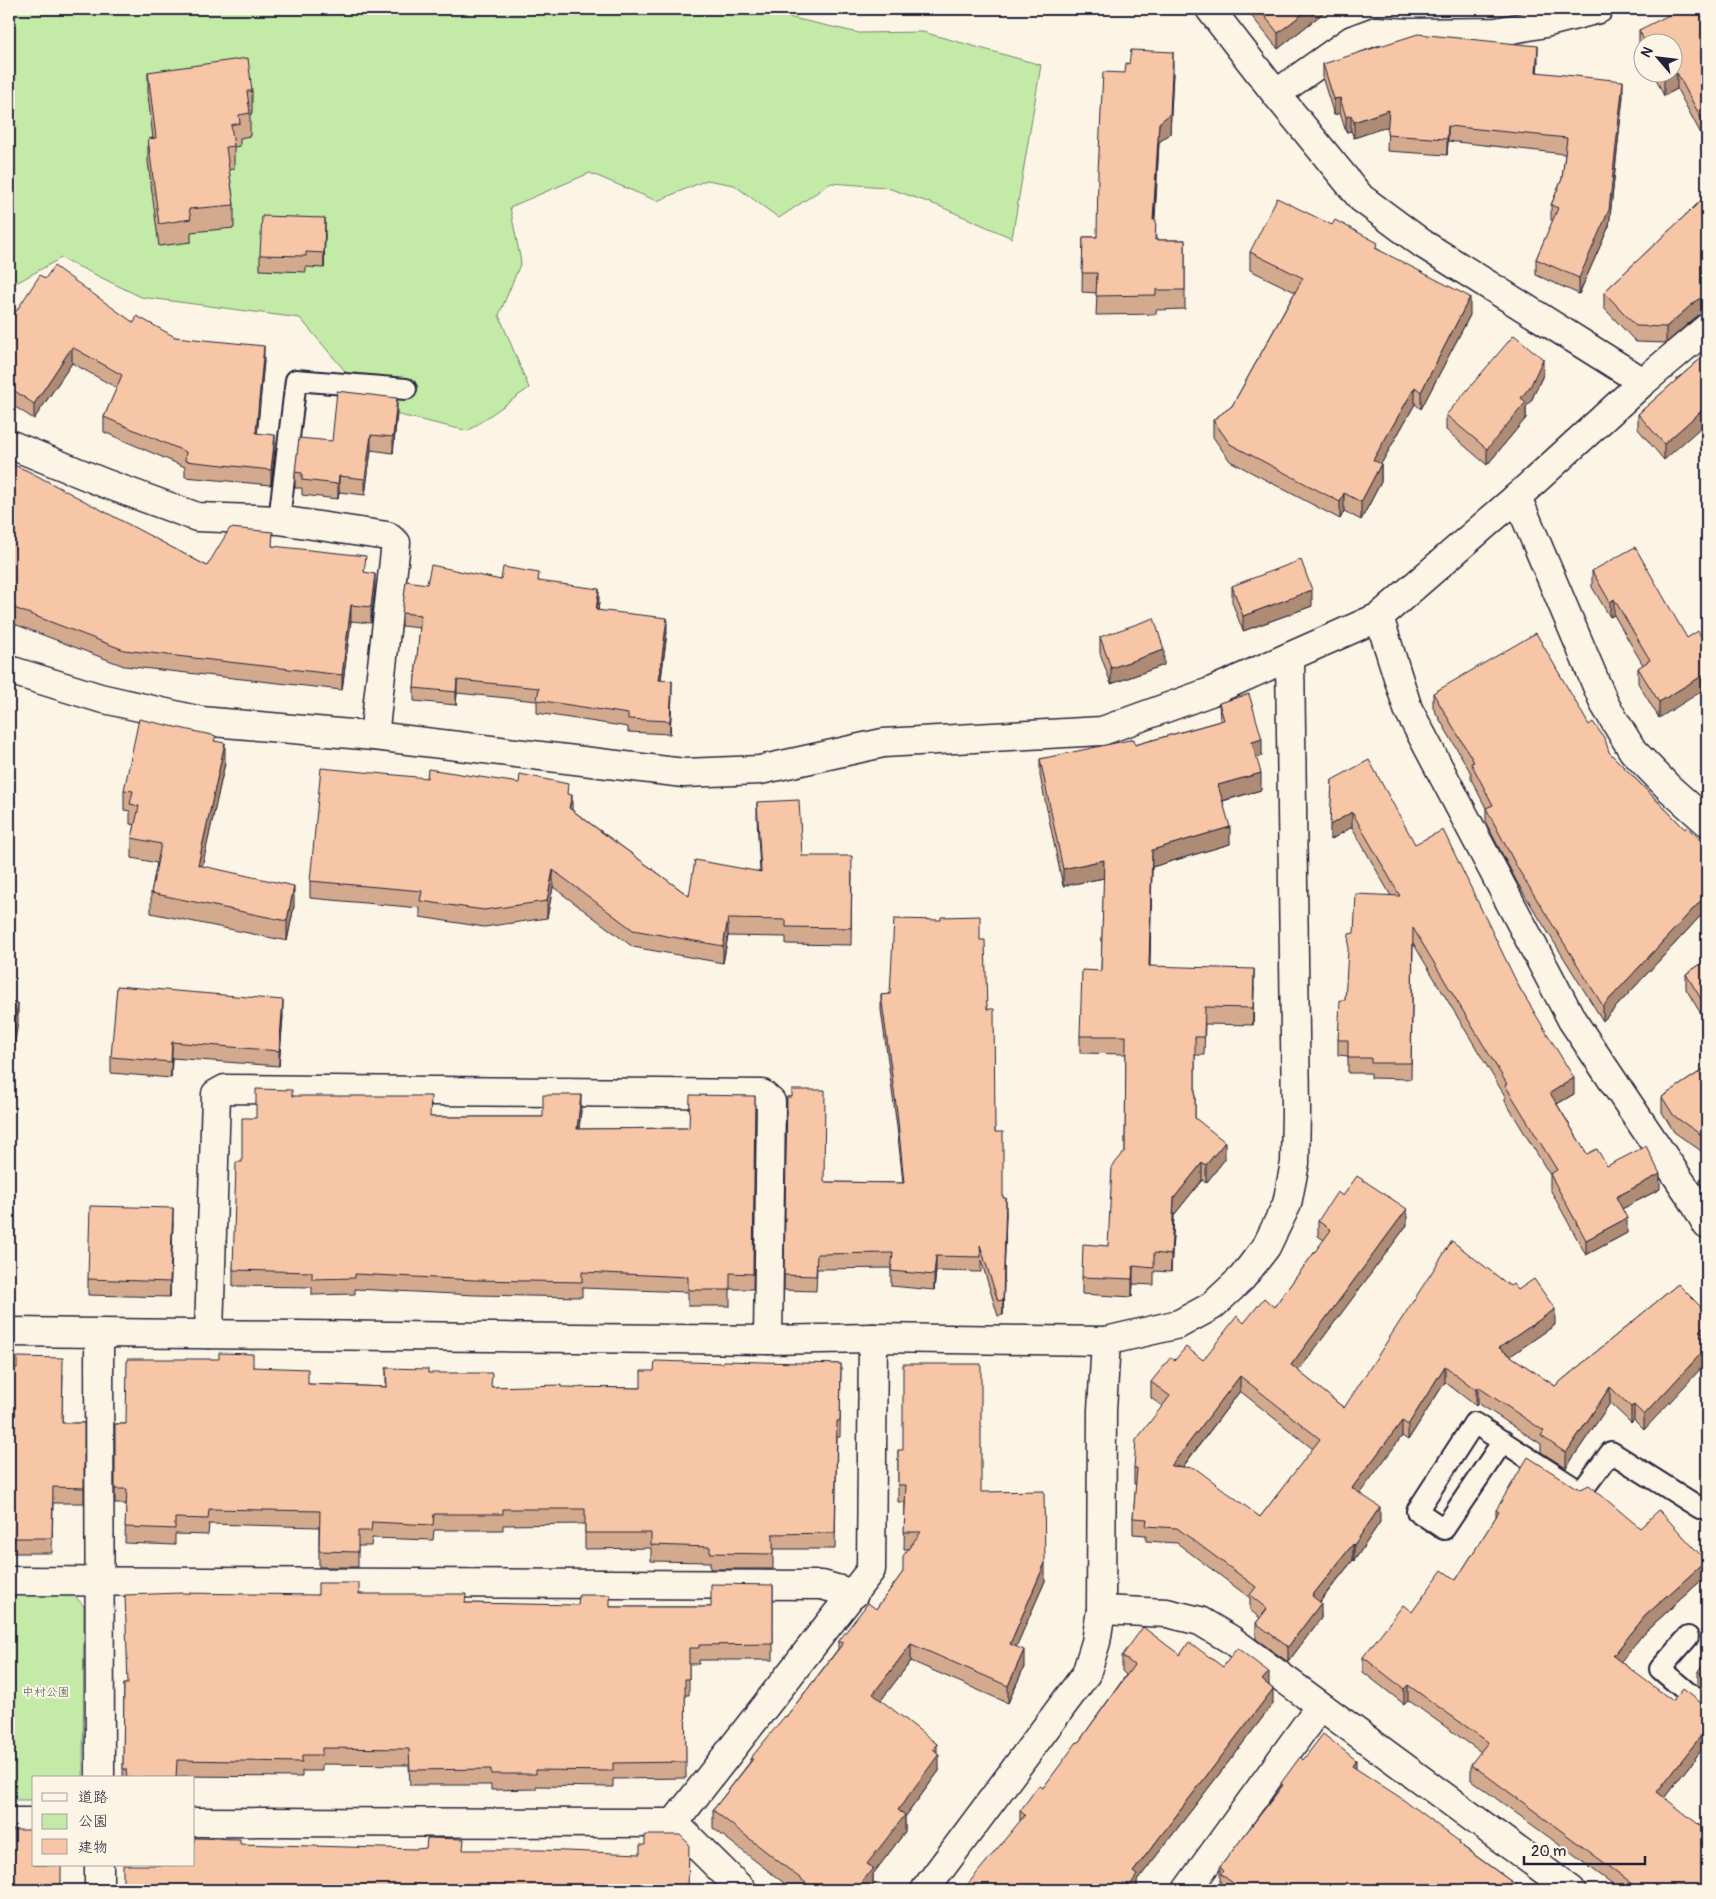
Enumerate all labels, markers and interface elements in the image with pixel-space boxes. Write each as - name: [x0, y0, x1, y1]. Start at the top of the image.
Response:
- north arrow: [1634, 32, 1684, 82]
- text: N: [1637, 44, 1657, 60]
- park label: 中村公園: [22, 1685, 70, 1700]
- legend: [32, 1776, 195, 1866]
- text: 道路: [78, 1788, 108, 1807]
- text: 公園: [78, 1812, 108, 1831]
- scale bar: [1524, 1834, 1645, 1866]
- text: 建物: [78, 1838, 108, 1857]
- text: 20 m: [1531, 1842, 1566, 1861]

